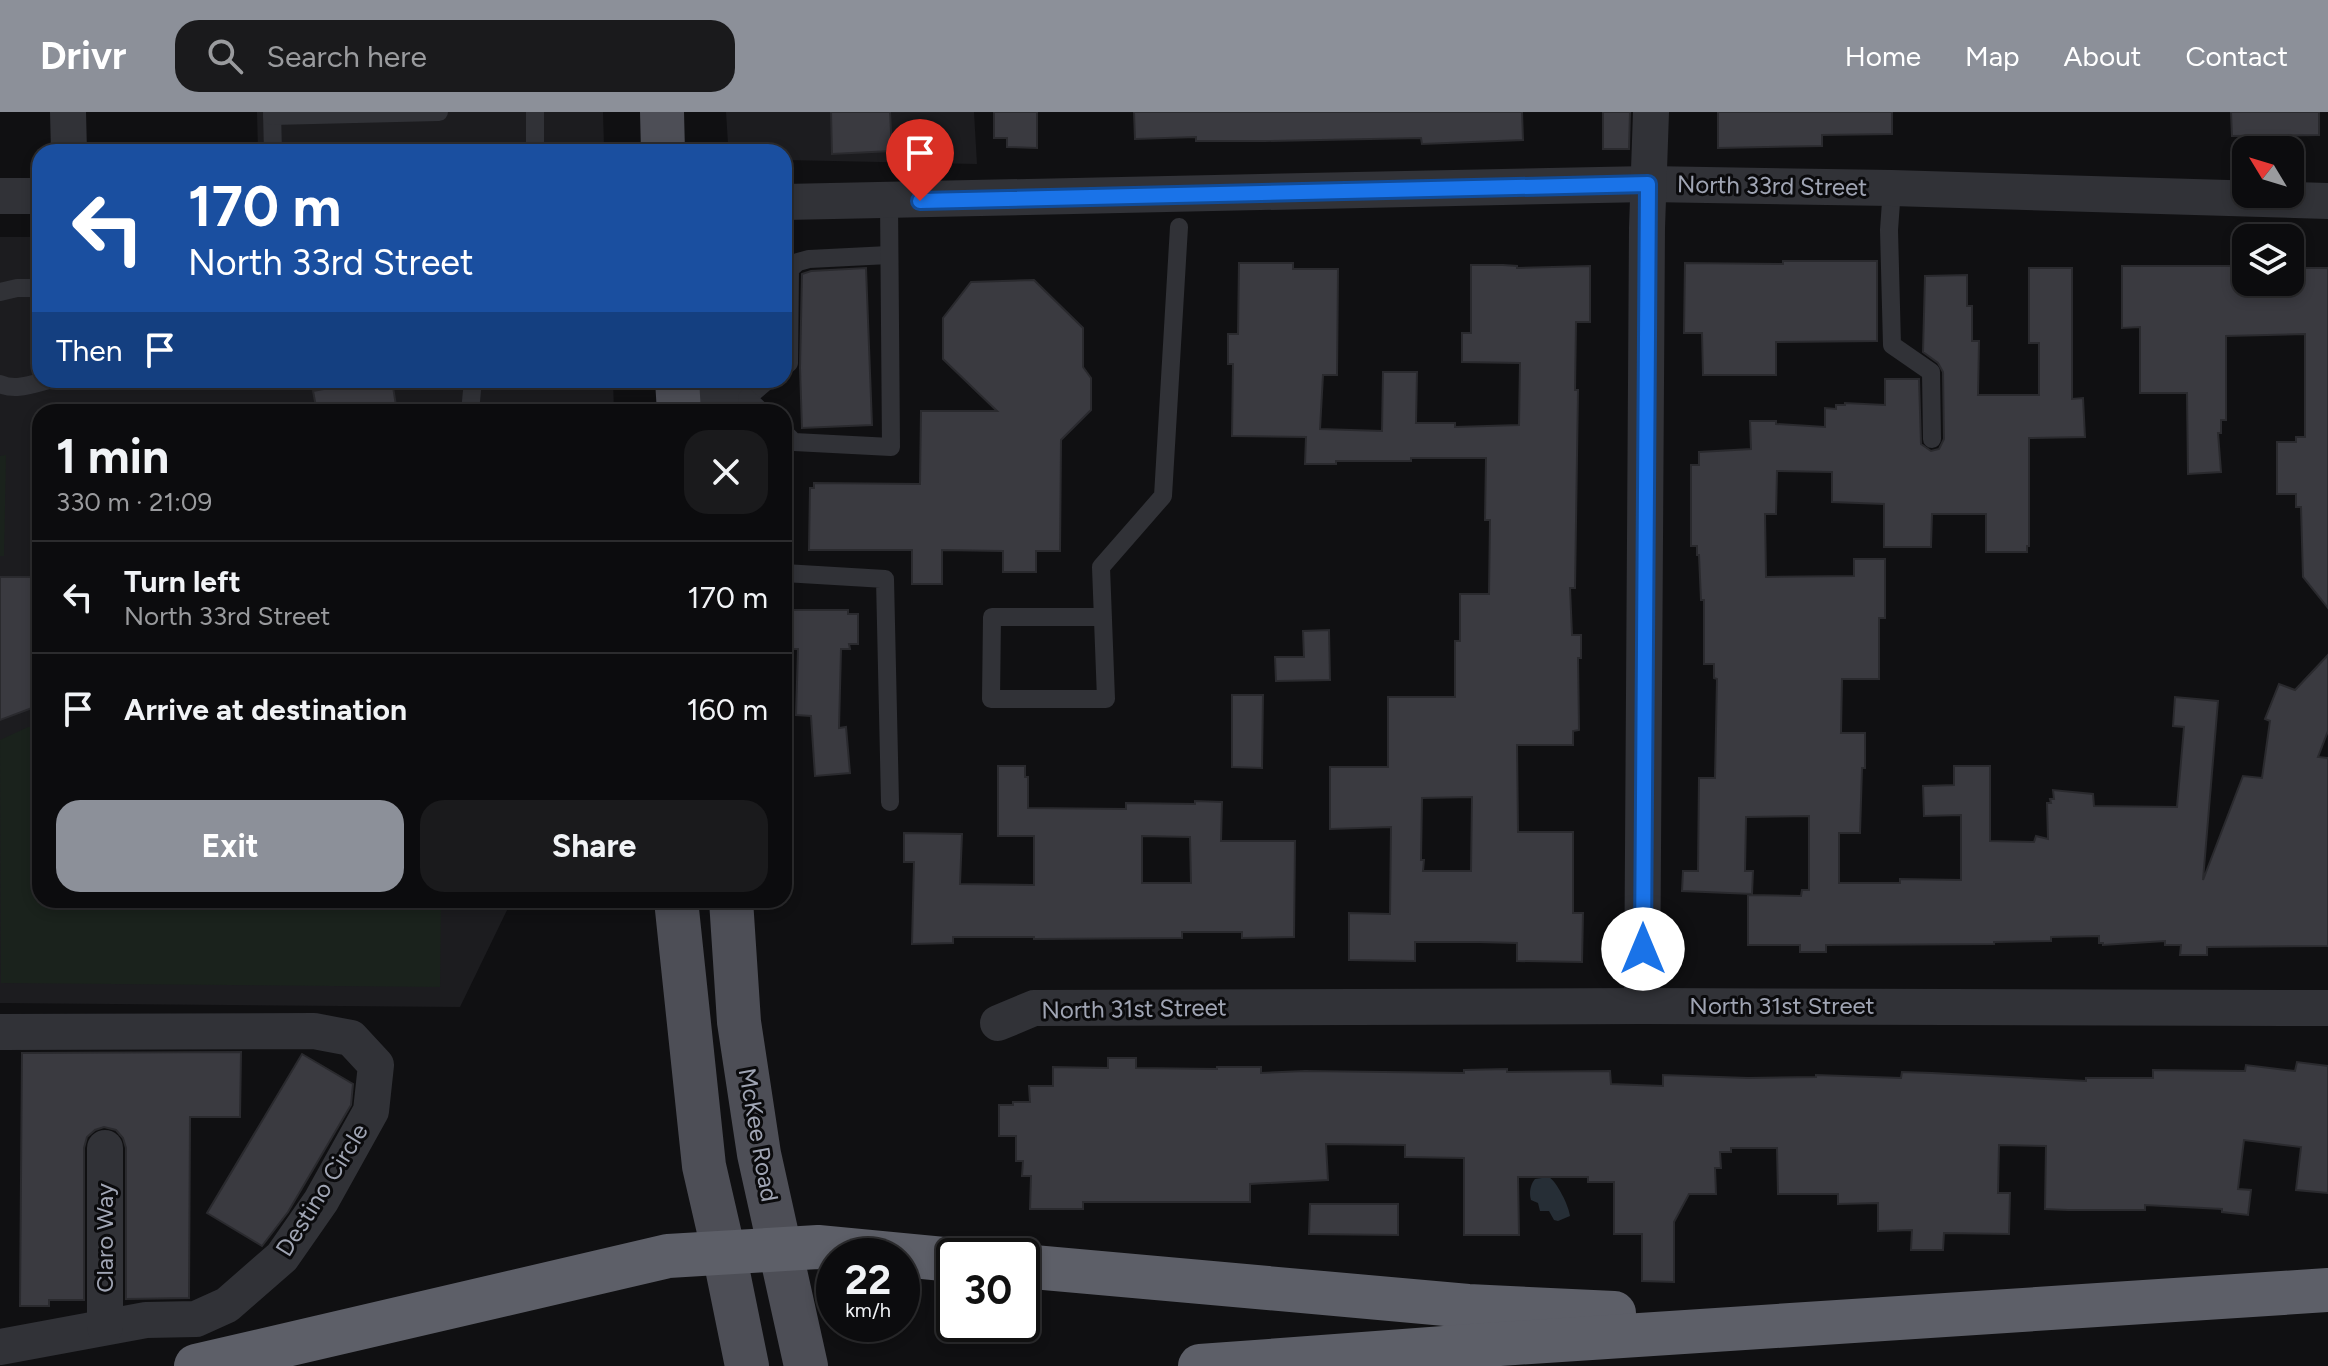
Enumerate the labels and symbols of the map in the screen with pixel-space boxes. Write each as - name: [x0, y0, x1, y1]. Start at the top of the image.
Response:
- pin: [886, 119, 954, 201]
- north arrow: [2232, 136, 2304, 208]
- street label: North 33rd Street: [1677, 169, 1867, 202]
- position arrow: [1601, 907, 1685, 991]
- street label: North 31st Street: [1689, 991, 1875, 1020]
- street label: North 31st Street: [1041, 992, 1227, 1025]
- street label: McKee Road: [732, 1066, 785, 1204]
- street label: Destino Circle: [269, 1118, 374, 1261]
- street label: Claro Way: [90, 1183, 119, 1293]
- speed limit sign: 30: [936, 1238, 1040, 1342]

